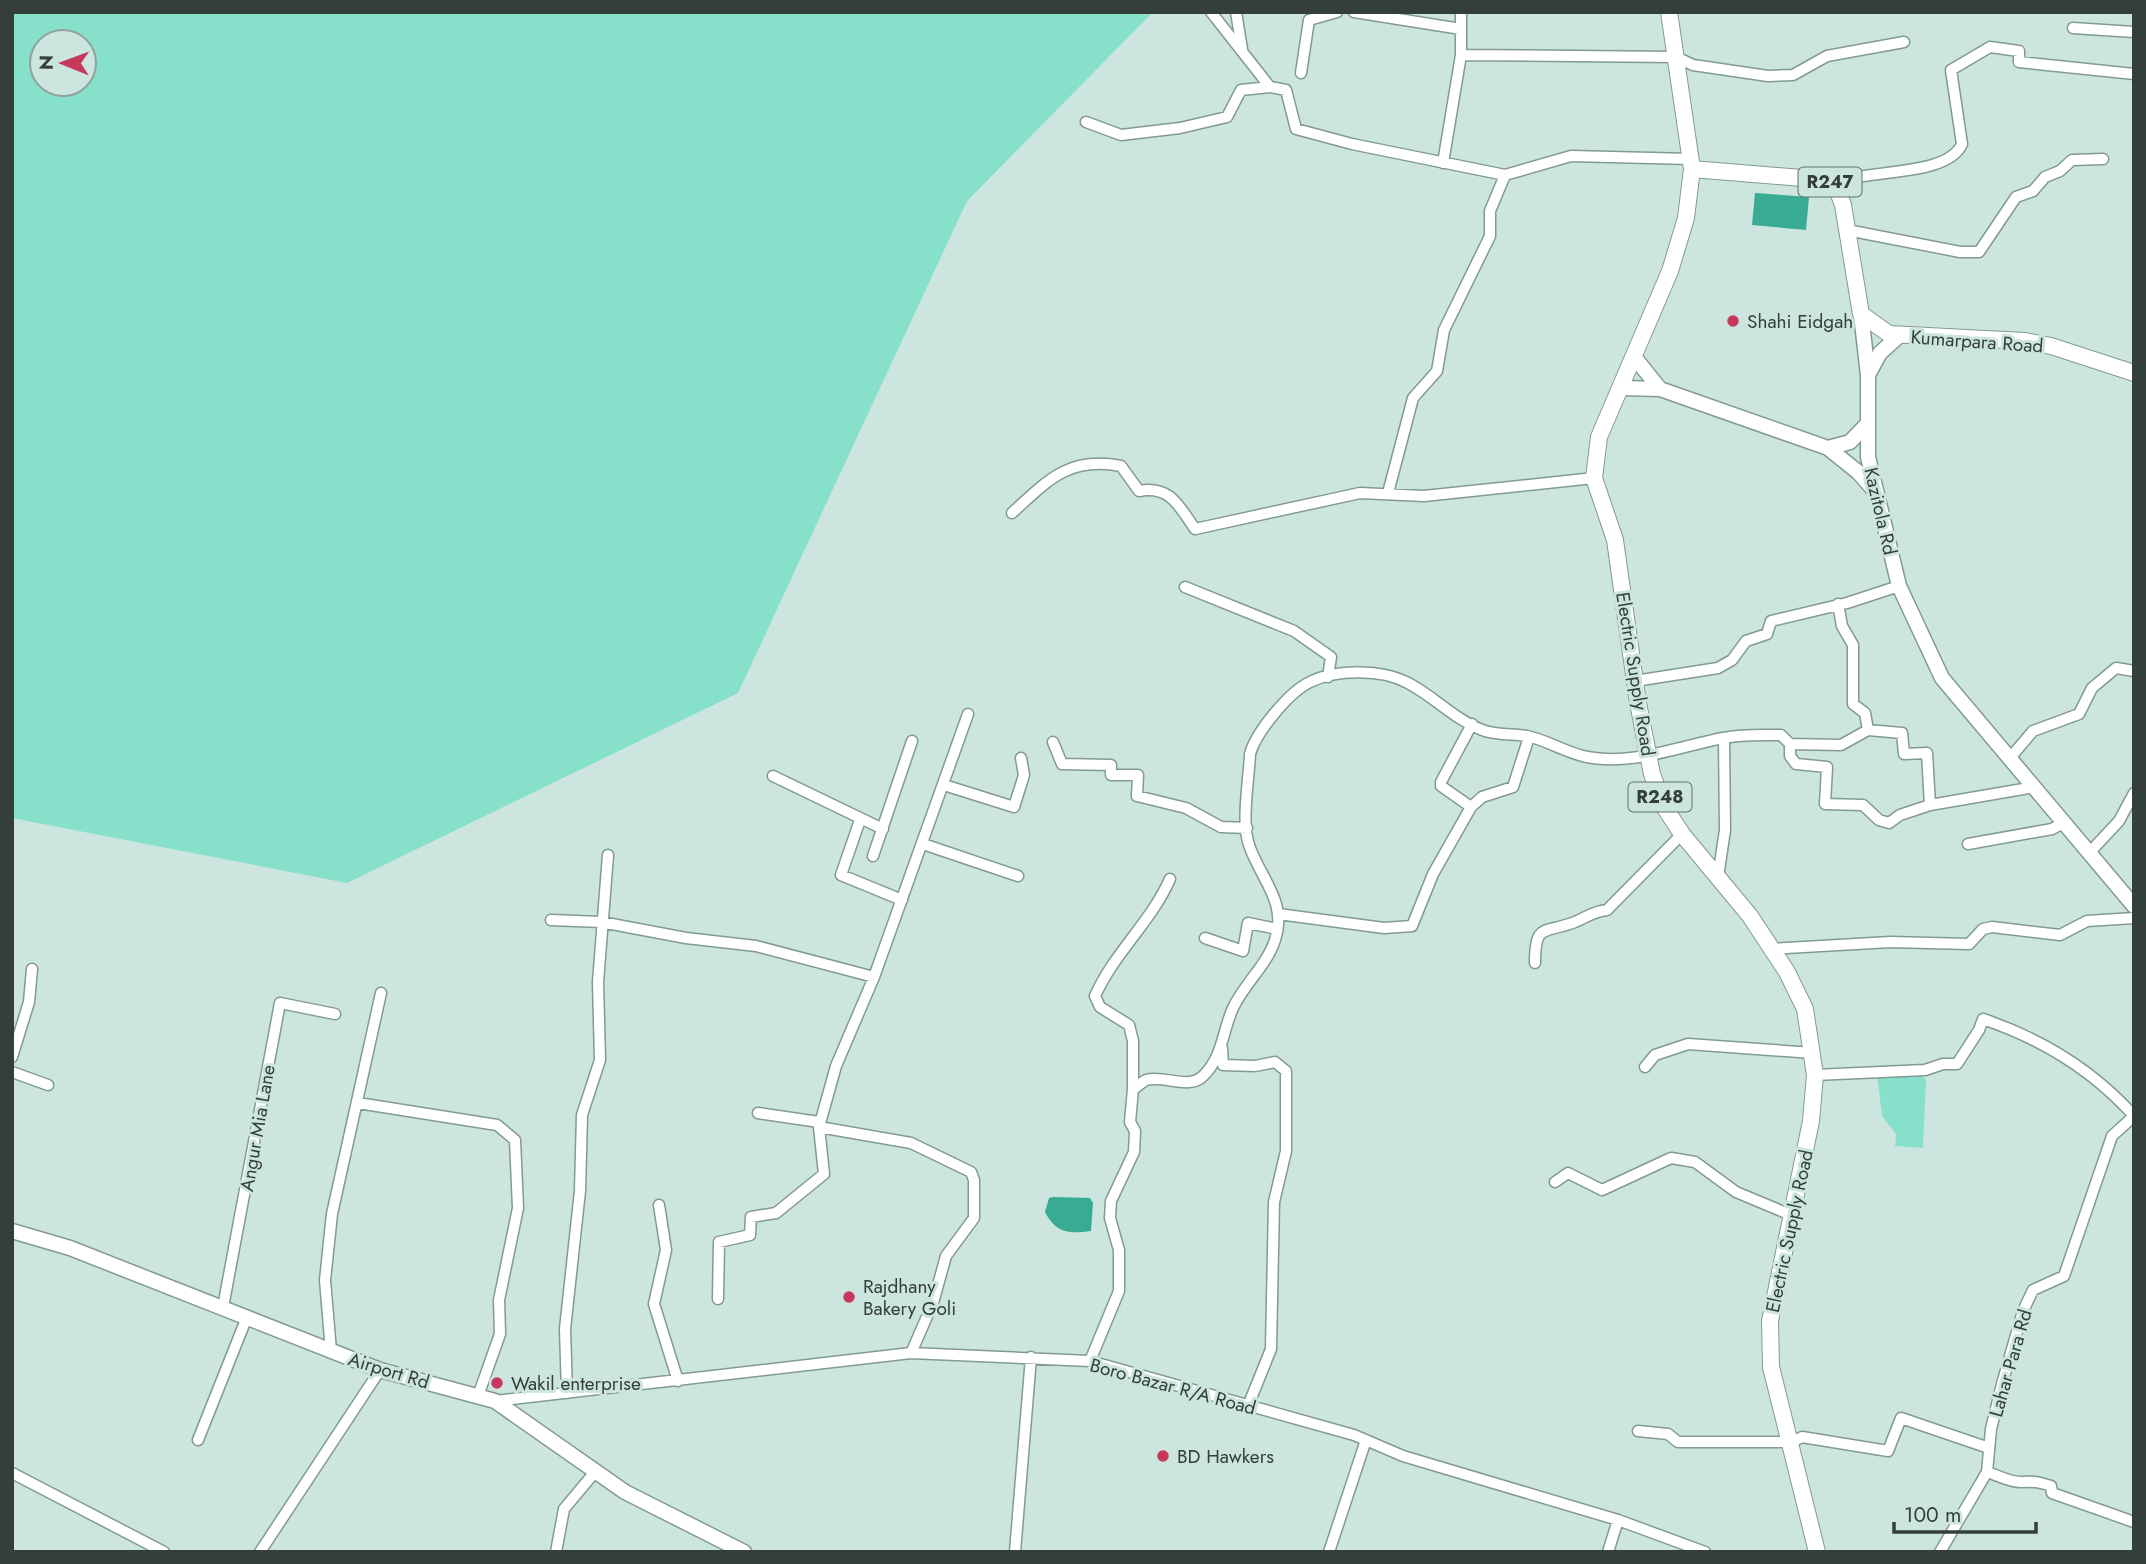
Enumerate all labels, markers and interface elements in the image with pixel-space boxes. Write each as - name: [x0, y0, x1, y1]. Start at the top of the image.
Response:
- north arrow: [28, 28, 98, 98]
- text: N: [33, 55, 60, 70]
- road number: R247: [1798, 168, 1862, 196]
- place label: Shahi Eidgah: [1747, 308, 1853, 335]
- marker: Shahi Eidgah: [1725, 313, 1741, 329]
- street label: Kumarpara Road: [1910, 323, 2044, 360]
- street label: Kazitola Rd: [1857, 465, 1904, 558]
- street label: Electric Supply Road: [1609, 590, 1662, 758]
- road number: R248: [1628, 782, 1692, 812]
- street label: Angur Mia Lane: [233, 1062, 282, 1194]
- street label: Electric Supply Road: [1759, 1147, 1820, 1315]
- place label: Rajdhany Bakery Goli: [863, 1273, 956, 1322]
- marker: Rajdhany Bakery Goli: [841, 1289, 857, 1305]
- street label: Lahar Para Rd: [1982, 1306, 2039, 1420]
- street label: Airport Rd: [345, 1345, 433, 1396]
- street label: Boro Bazar R/A Road: [1087, 1351, 1259, 1422]
- place label: Wakil enterprise: [511, 1370, 641, 1397]
- marker: Wakil enterprise: [489, 1375, 505, 1391]
- place label: BD Hawkers: [1177, 1443, 1274, 1470]
- marker: BD Hawkers: [1155, 1448, 1171, 1464]
- scale bar: [1894, 1490, 2036, 1534]
- text: 100 m: [1904, 1500, 1961, 1530]

